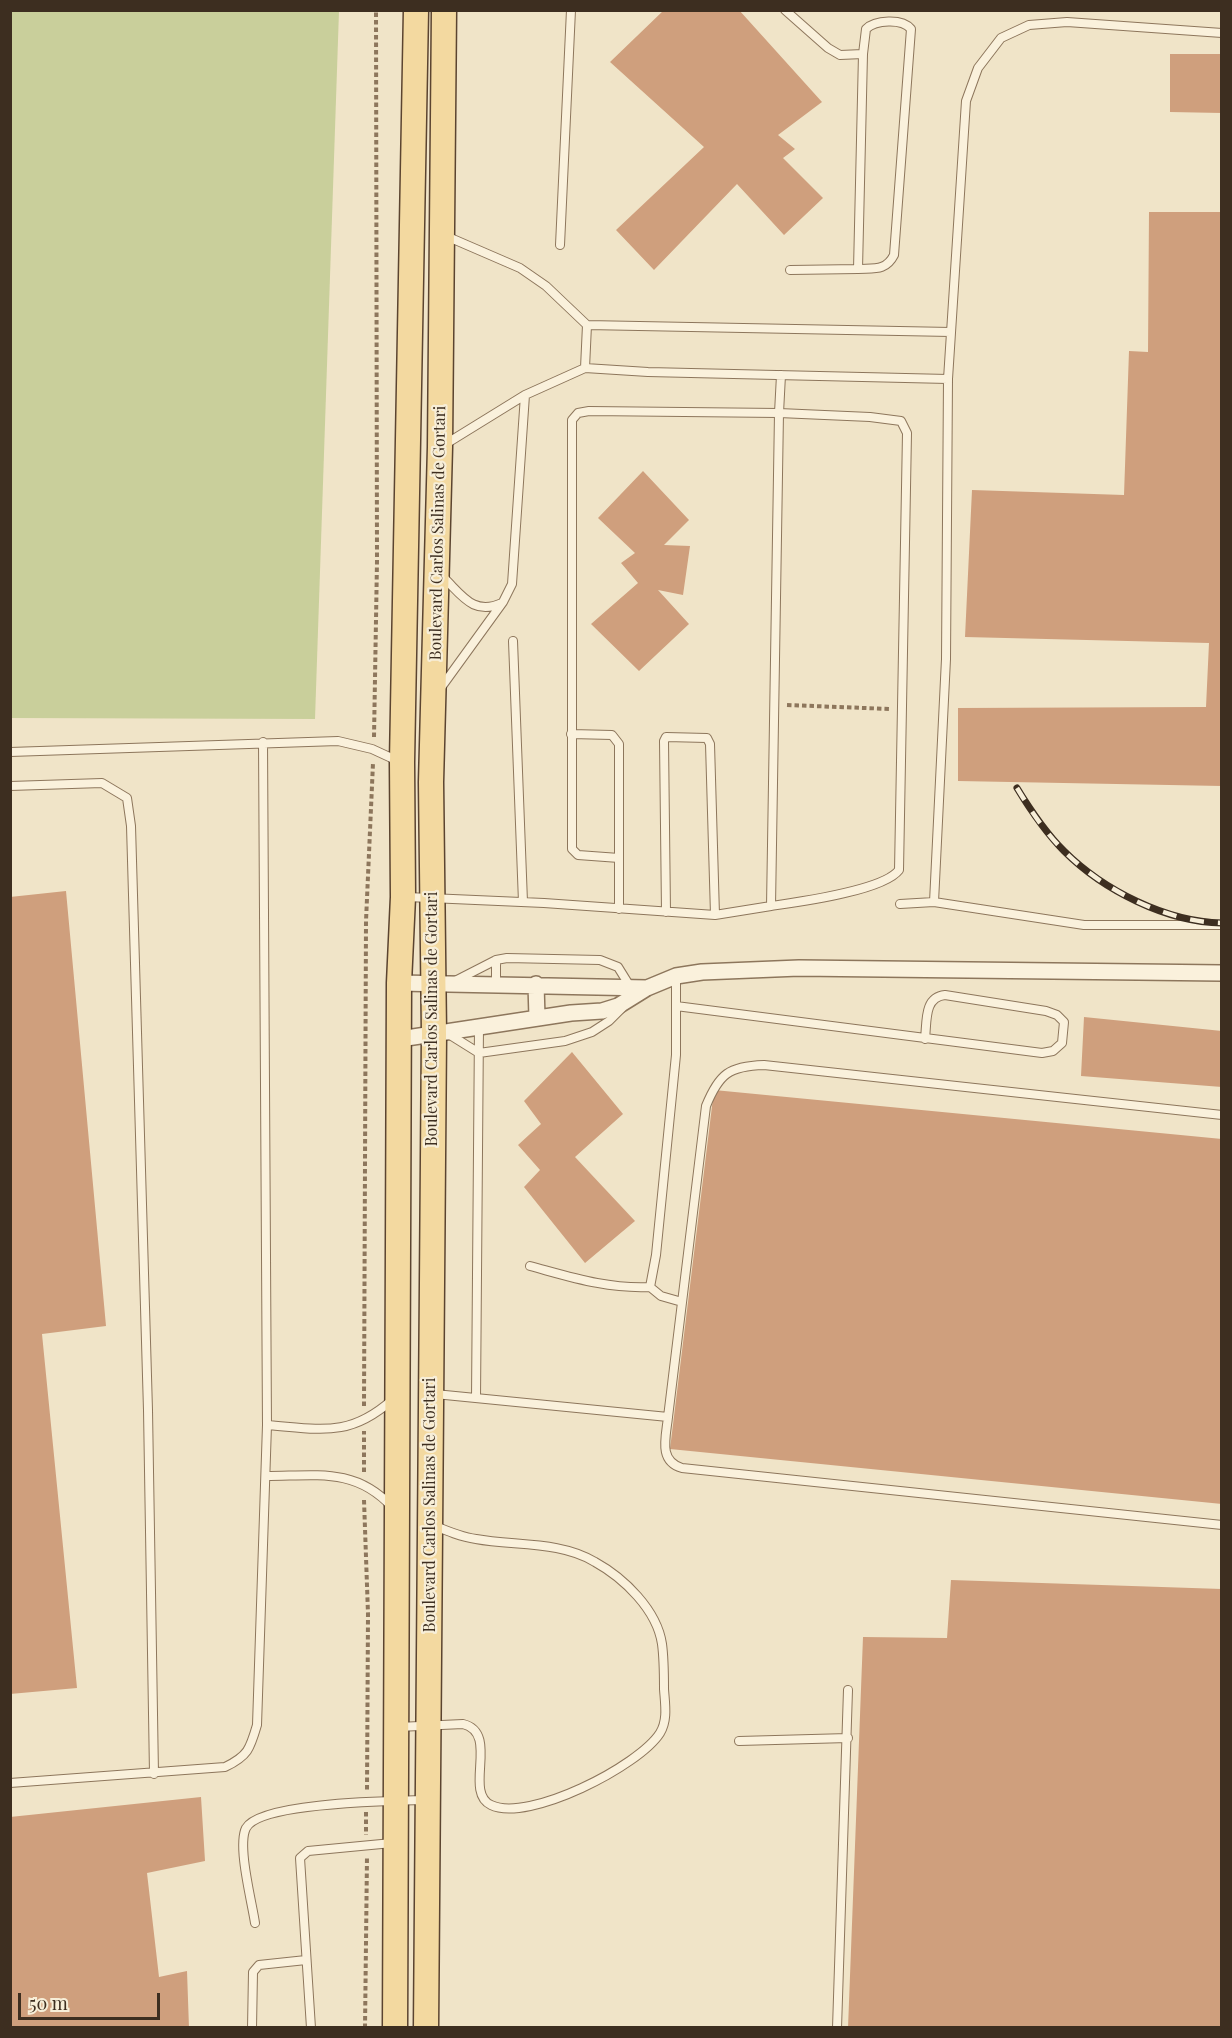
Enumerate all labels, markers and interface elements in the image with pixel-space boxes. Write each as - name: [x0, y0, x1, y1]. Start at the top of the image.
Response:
- street label: Boulevard Carlos Salinas de Gortari: [426, 405, 450, 661]
- street label: Boulevard Carlos Salinas de Gortari: [422, 892, 442, 1146]
- street label: Boulevard Carlos Salinas de Gortari: [420, 1378, 440, 1632]
- scale bar: [21, 1981, 164, 2019]
- text: 50 m: [29, 1991, 68, 2015]

